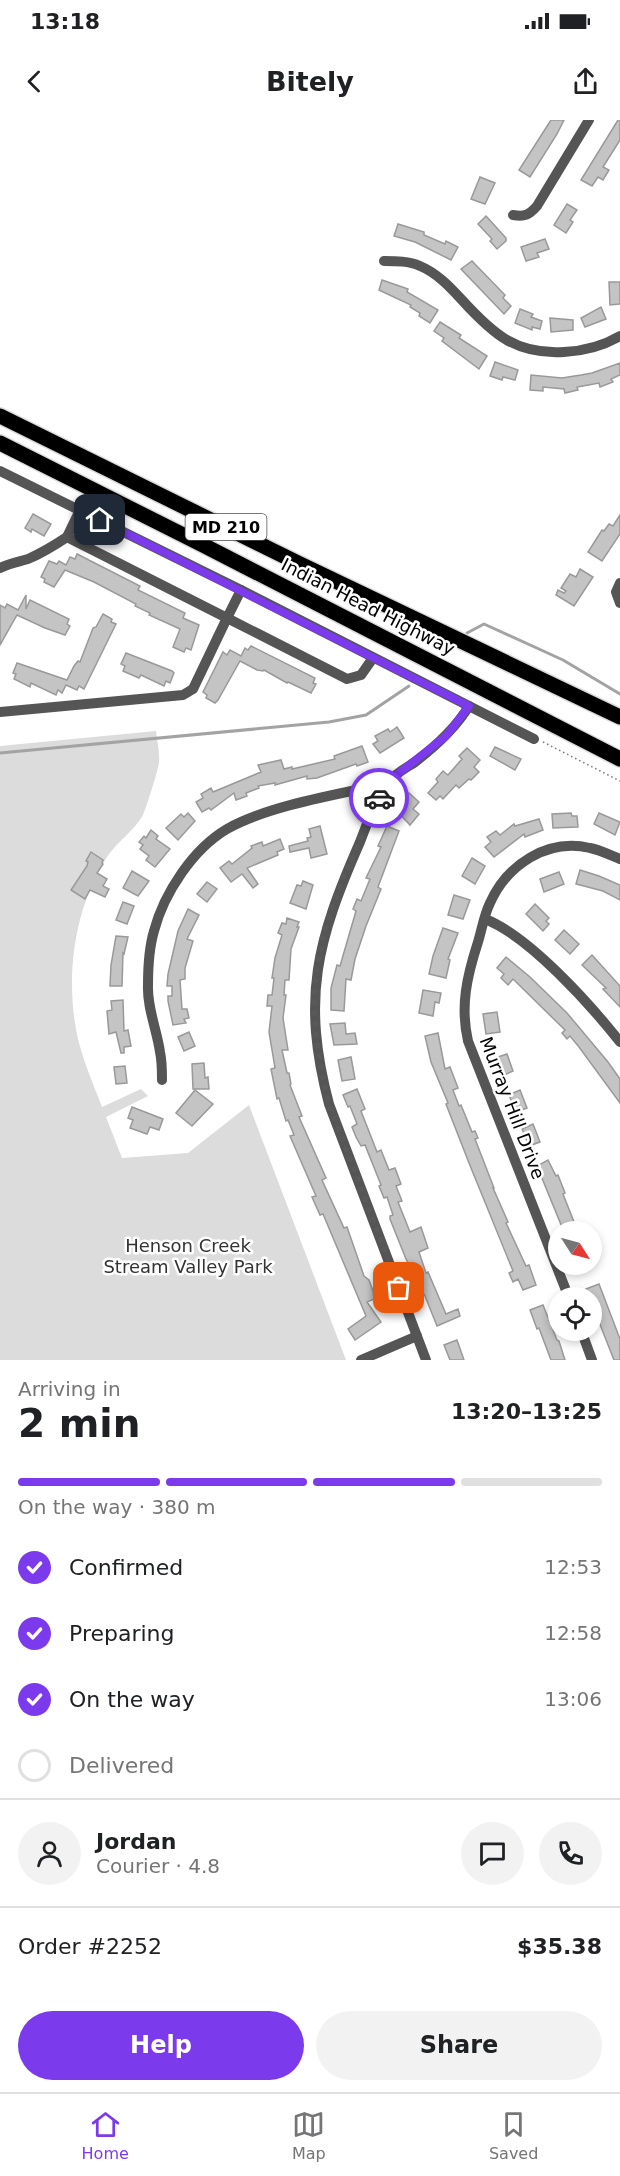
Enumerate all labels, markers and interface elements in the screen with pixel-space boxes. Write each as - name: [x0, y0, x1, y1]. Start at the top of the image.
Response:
- text: 13:18: [30, 9, 100, 34]
- icon: back: [18, 65, 51, 98]
- icon: share: [569, 65, 602, 98]
- text: Bitely: [266, 66, 354, 97]
- pin: [74, 494, 125, 545]
- icon: home: [83, 503, 116, 536]
- road number: MD 210: [186, 514, 266, 540]
- street label: Indian Head Highway: [278, 554, 459, 660]
- courier: [349, 768, 409, 828]
- icon: car: [363, 782, 396, 815]
- street label: Murray Hill Drive: [476, 1034, 549, 1182]
- north arrow: [548, 1221, 602, 1275]
- map controls: [548, 1221, 602, 1341]
- park label: Henson Creek Stream Valley Park: [103, 1235, 273, 1277]
- pin: [373, 1262, 424, 1313]
- icon: bag: [382, 1271, 415, 1304]
- button: locate: [548, 1287, 602, 1341]
- text: Arriving in: [18, 1377, 121, 1401]
- text: 13:20–13:25: [451, 1399, 602, 1424]
- text: 2 min: [18, 1401, 140, 1446]
- text: On the way · 380 m: [18, 1495, 216, 1519]
- icon: check: [18, 1551, 51, 1584]
- text: Confirmed: [69, 1555, 183, 1580]
- text: 12:53: [544, 1555, 602, 1579]
- icon: check: [18, 1617, 51, 1650]
- text: Preparing: [69, 1621, 175, 1646]
- text: 12:58: [544, 1621, 602, 1645]
- icon: check: [18, 1683, 51, 1716]
- text: On the way: [69, 1687, 195, 1712]
- text: 13:06: [544, 1687, 602, 1711]
- text: Delivered: [69, 1753, 174, 1778]
- button: person: [18, 1822, 81, 1885]
- button: chat: [461, 1822, 524, 1885]
- button: phone: [539, 1822, 602, 1885]
- text: Jordan: [96, 1829, 176, 1854]
- text: Courier · 4.8: [96, 1854, 220, 1878]
- text: Order #2252: [18, 1934, 162, 1959]
- text: $35.38: [517, 1934, 602, 1959]
- button: Help: [18, 2011, 304, 2080]
- button: Share: [316, 2011, 602, 2080]
- tab: Home: [82, 2108, 129, 2163]
- tab: Map: [292, 2108, 326, 2163]
- tab: Saved: [489, 2108, 538, 2163]

